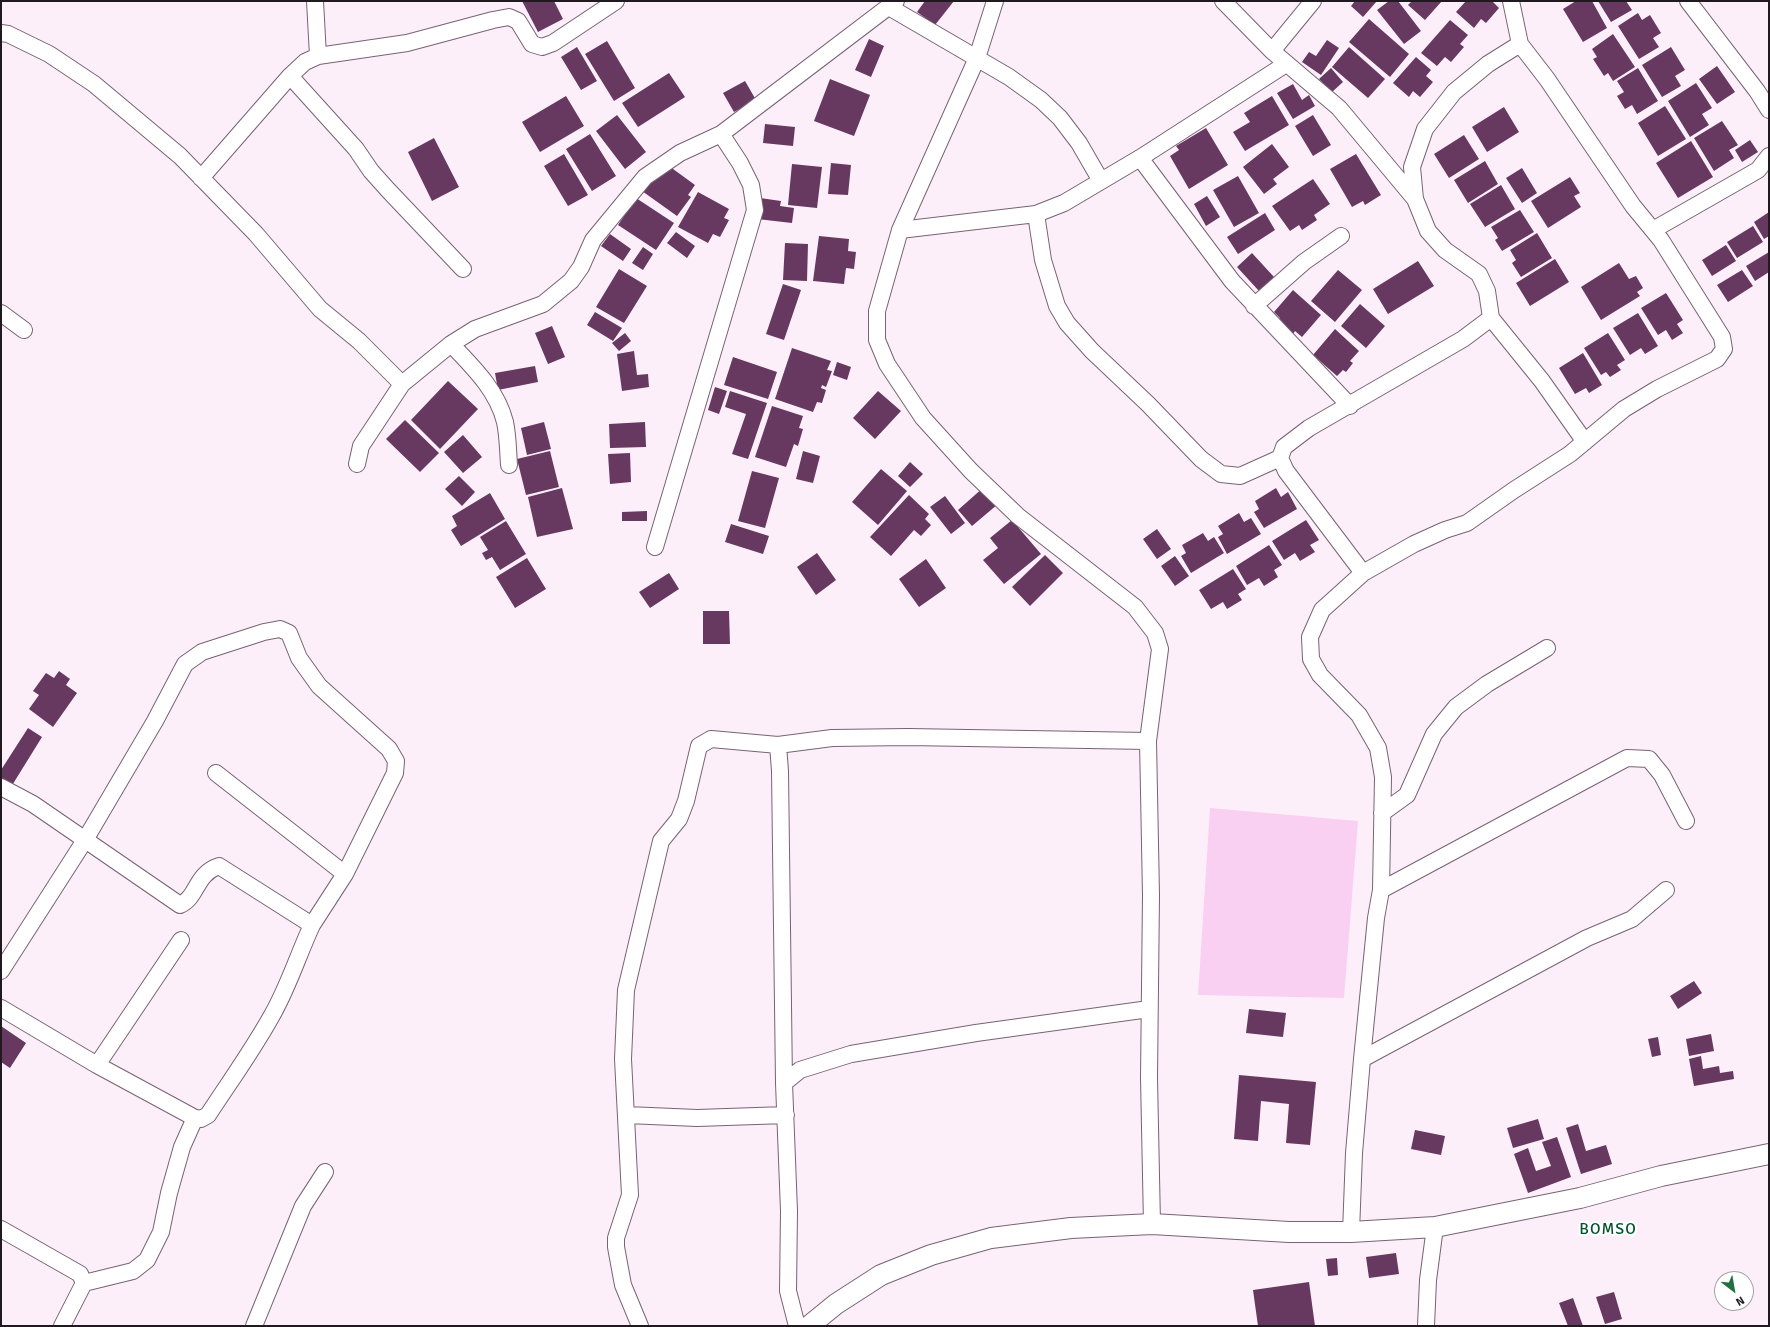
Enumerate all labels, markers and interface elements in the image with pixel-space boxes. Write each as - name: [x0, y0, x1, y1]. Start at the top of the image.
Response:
- district label: BOMSO: [1579, 1220, 1637, 1240]
- north arrow: [1714, 1271, 1754, 1311]
- text: N: [1733, 1293, 1747, 1308]

